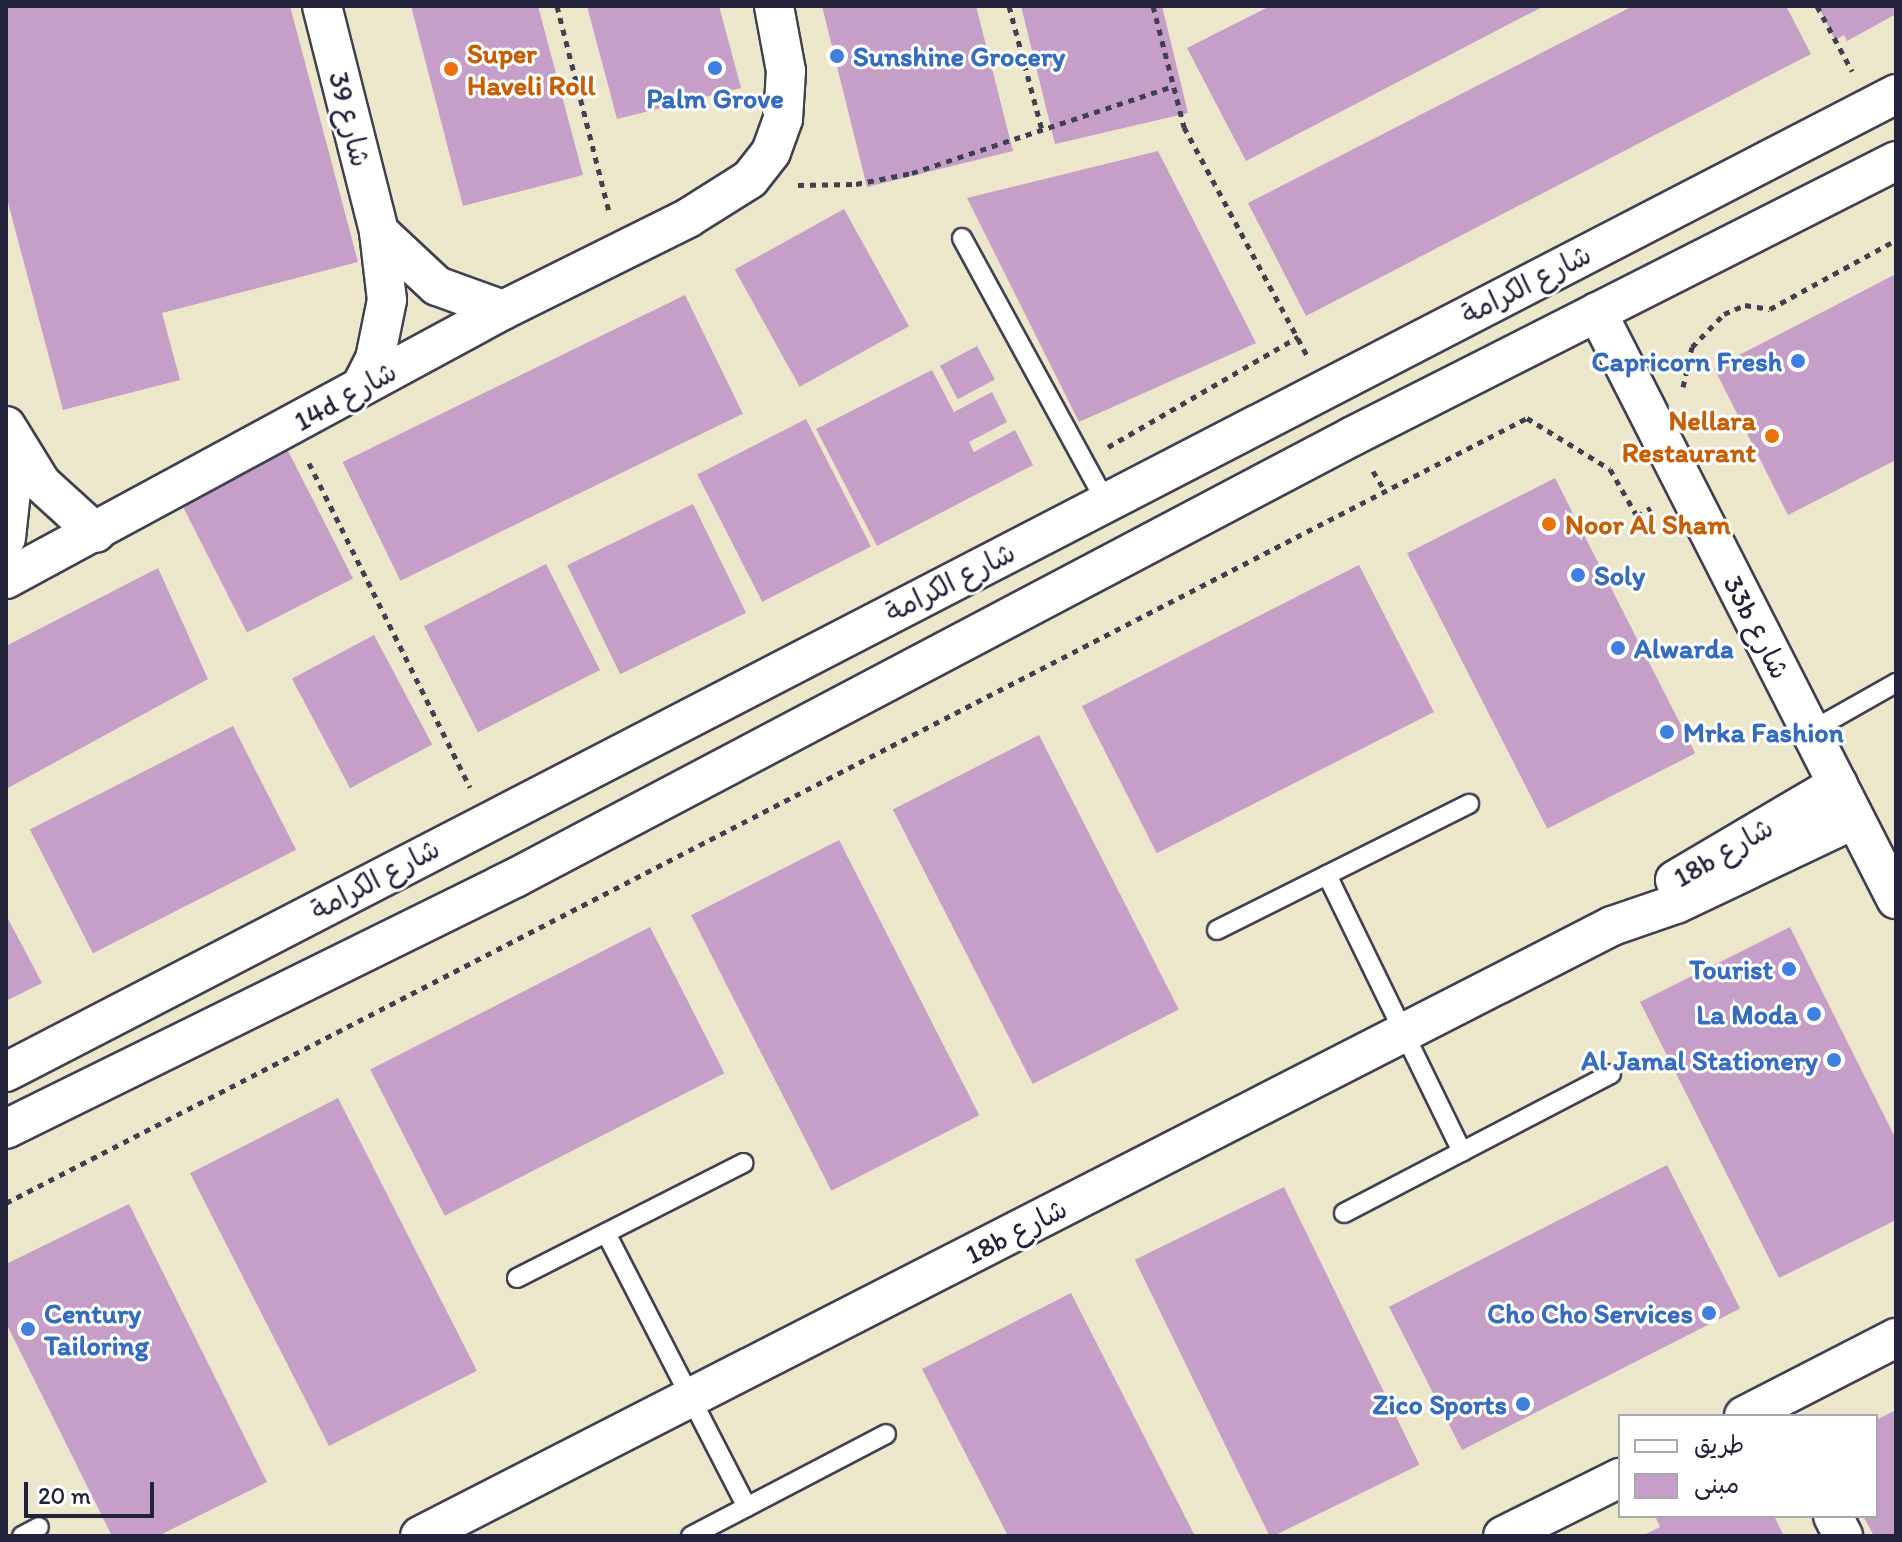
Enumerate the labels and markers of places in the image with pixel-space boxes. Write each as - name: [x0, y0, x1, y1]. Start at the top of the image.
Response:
- place label: Super Haveli Roll: [467, 36, 595, 102]
- place label: Sunshine Grocery: [853, 39, 1065, 73]
- marker: Sunshine Grocery: [828, 47, 846, 65]
- marker: Palm Grove: [706, 59, 724, 77]
- marker: Super Haveli Roll: [442, 60, 460, 78]
- place label: Palm Grove: [646, 81, 784, 115]
- place label: Capricorn Fresh: [1591, 344, 1782, 378]
- marker: Capricorn Fresh: [1789, 352, 1807, 370]
- place label: Nellara Restaurant: [1622, 403, 1756, 469]
- marker: Nellara Restaurant: [1763, 427, 1781, 445]
- place label: Noor Al Sham: [1565, 507, 1730, 541]
- marker: Noor Al Sham: [1540, 515, 1558, 533]
- place label: Soly: [1594, 558, 1645, 592]
- marker: Soly: [1569, 566, 1587, 584]
- place label: Alwarda: [1634, 631, 1734, 665]
- marker: Alwarda: [1609, 639, 1627, 657]
- place label: Mrka Fashion: [1683, 715, 1843, 749]
- marker: Mrka Fashion: [1658, 723, 1676, 741]
- place label: Tourist: [1689, 952, 1773, 986]
- marker: Tourist: [1780, 960, 1798, 978]
- place label: La Moda: [1697, 997, 1798, 1031]
- marker: La Moda: [1805, 1005, 1823, 1023]
- place label: Al Jamal Stationery: [1580, 1043, 1818, 1077]
- marker: Al Jamal Stationery: [1825, 1051, 1843, 1069]
- place label: Century Tailoring: [44, 1296, 149, 1362]
- place label: Cho Cho Services: [1486, 1296, 1693, 1330]
- marker: Cho Cho Services: [1700, 1304, 1718, 1322]
- marker: Century Tailoring: [19, 1320, 37, 1338]
- place label: Zico Sports: [1372, 1387, 1507, 1421]
- marker: Zico Sports: [1514, 1395, 1532, 1413]

